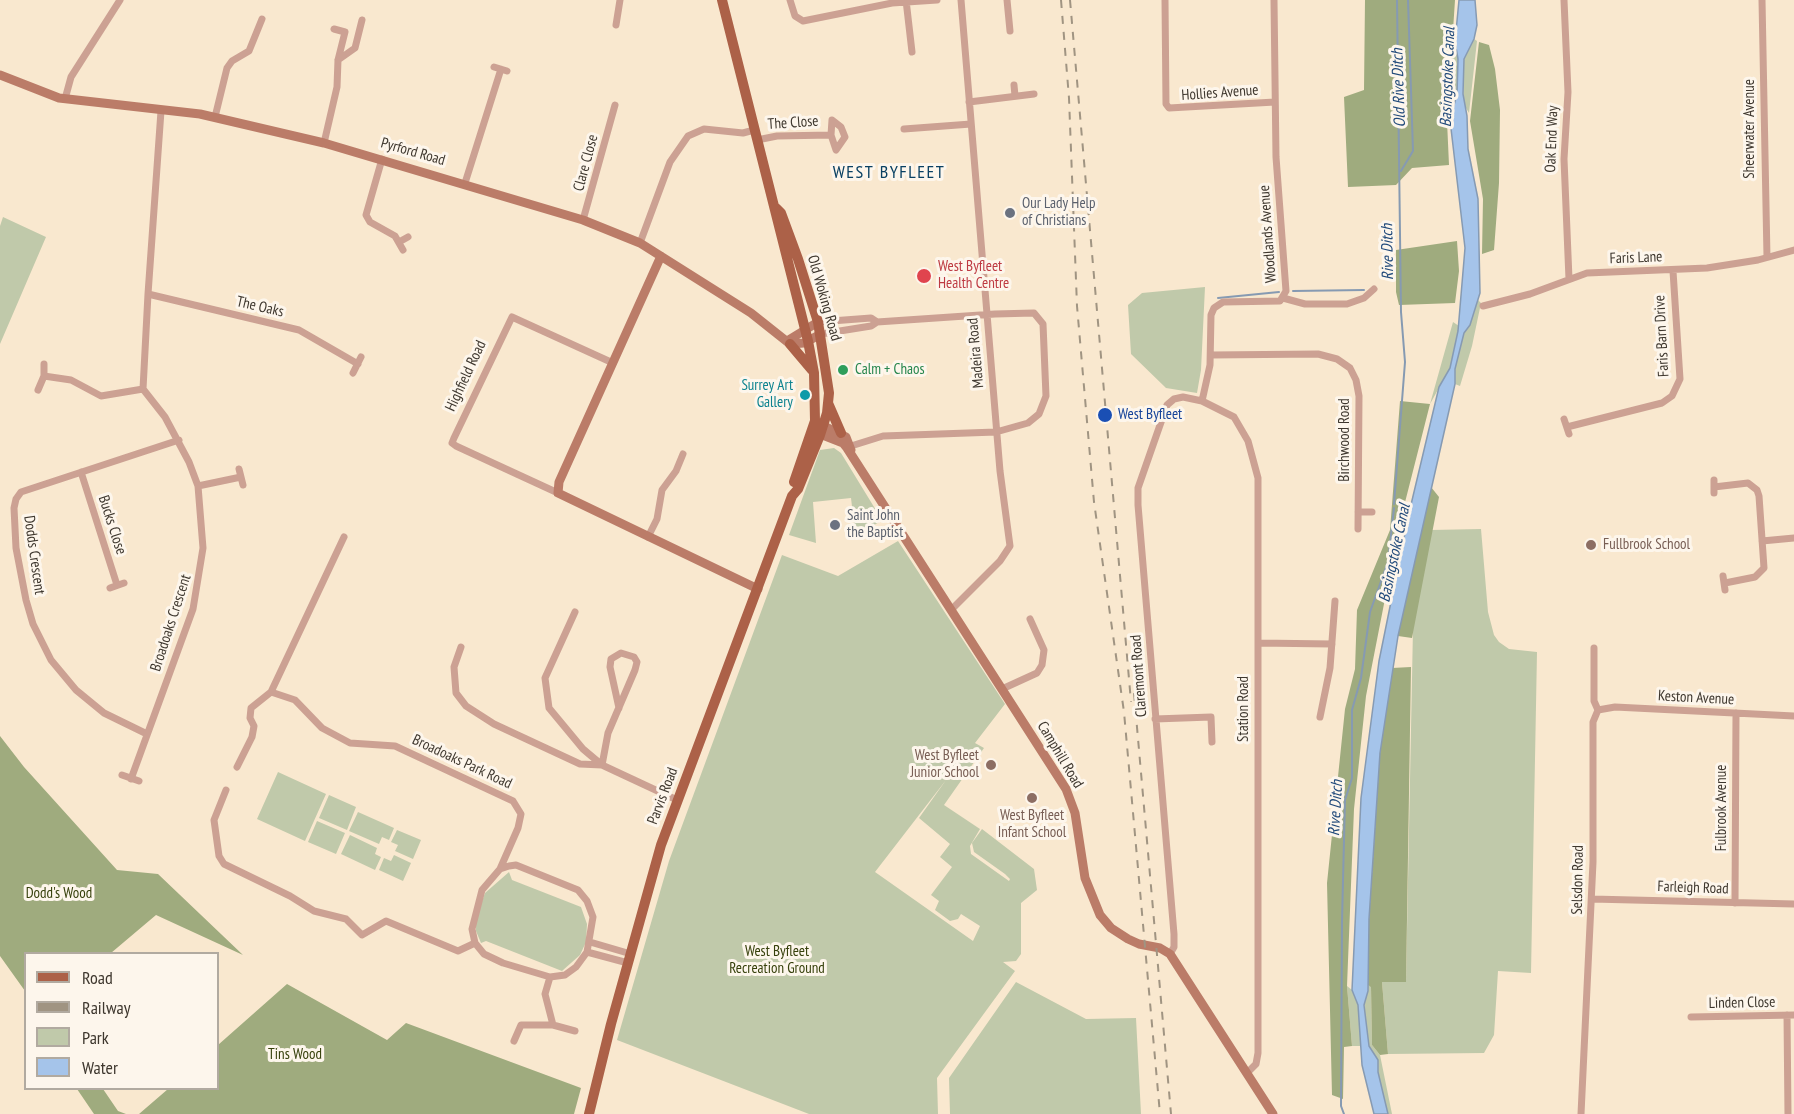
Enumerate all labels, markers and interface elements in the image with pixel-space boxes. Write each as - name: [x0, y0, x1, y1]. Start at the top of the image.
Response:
- water label: Basingstoke Canal: [1437, 27, 1459, 127]
- water label: Old Rive Ditch: [1388, 48, 1410, 128]
- street label: Sheerwater Avenue: [1741, 79, 1759, 179]
- street label: Hollies Avenue: [1181, 81, 1259, 105]
- street label: Oak End Way: [1542, 105, 1562, 173]
- street label: The Close: [767, 112, 819, 134]
- street label: Clare Close: [570, 133, 602, 193]
- street label: Pyrford Road: [379, 134, 447, 170]
- district label: WEST BYFLEET: [833, 162, 945, 184]
- street label: Woodlands Avenue: [1256, 185, 1280, 283]
- place label: Our Lady Help of Christians: [1022, 195, 1096, 230]
- marker: Our Lady Help of Christians: [1003, 206, 1017, 220]
- water label: Rive Ditch: [1378, 224, 1398, 280]
- street label: Faris Lane: [1609, 248, 1663, 268]
- street label: Old Woking Road: [803, 253, 845, 343]
- place label: West Byfleet Health Centre: [938, 258, 1009, 293]
- marker: West Byfleet Health Centre: [915, 267, 933, 285]
- street label: The Oaks: [235, 293, 285, 321]
- street label: Faris Barn Drive: [1651, 295, 1673, 377]
- street label: Madeira Road: [964, 317, 988, 389]
- street label: Highfield Road: [442, 338, 490, 414]
- place label: Calm + Chaos: [855, 361, 925, 379]
- marker: Calm + Chaos: [836, 363, 850, 377]
- place label: Surrey Art Gallery: [741, 377, 793, 412]
- marker: Surrey Art Gallery: [798, 388, 812, 402]
- street label: Birchwood Road: [1336, 398, 1354, 482]
- marker: West Byfleet: [1096, 406, 1114, 424]
- place label: West Byfleet: [1118, 406, 1182, 424]
- street label: Bucks Close: [94, 493, 130, 557]
- water label: Basingstoke Canal: [1375, 502, 1415, 604]
- place label: Saint John the Baptist: [847, 507, 903, 542]
- street label: Dodds Crescent: [20, 514, 48, 596]
- marker: Saint John the Baptist: [828, 518, 842, 532]
- place label: Fullbrook School: [1603, 536, 1690, 554]
- marker: Fullbrook School: [1584, 538, 1598, 552]
- street label: Broadoaks Crescent: [147, 572, 195, 674]
- street label: Claremont Road: [1127, 634, 1151, 718]
- street label: Station Road: [1235, 676, 1253, 742]
- street label: Keston Avenue: [1657, 687, 1735, 709]
- street label: Camphill Road: [1033, 718, 1087, 792]
- street label: Broadoaks Park Road: [409, 731, 515, 793]
- place label: West Byfleet Junior School: [910, 747, 979, 782]
- marker: West Byfleet Junior School: [984, 758, 998, 772]
- street label: Parvis Road: [644, 765, 682, 827]
- street label: Fulbrook Avenue: [1713, 765, 1731, 851]
- water label: Rive Ditch: [1325, 779, 1347, 837]
- marker: West Byfleet Infant School: [1025, 791, 1039, 805]
- place label: West Byfleet Infant School: [998, 807, 1066, 842]
- street label: Selsdon Road: [1568, 845, 1588, 915]
- street label: Farleigh Road: [1657, 878, 1729, 898]
- park label: Dodd's Wood: [26, 885, 92, 903]
- park label: West Byfleet Recreation Ground: [729, 943, 825, 978]
- legend: [24, 952, 219, 1090]
- text: Road: [82, 966, 113, 989]
- street label: Linden Close: [1709, 993, 1775, 1013]
- text: Railway: [82, 996, 131, 1019]
- text: Park: [82, 1026, 109, 1049]
- park label: Tins Wood: [268, 1046, 322, 1064]
- text: Water: [82, 1056, 118, 1079]

